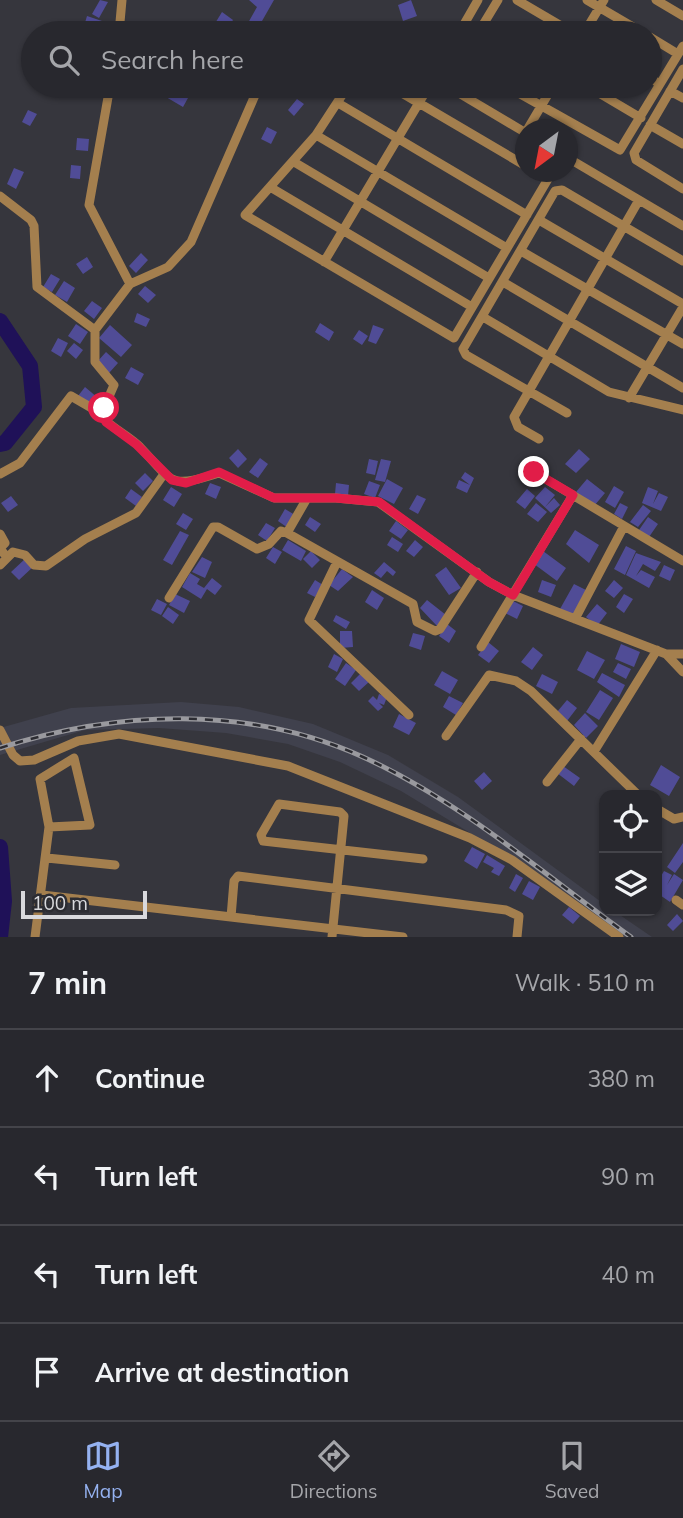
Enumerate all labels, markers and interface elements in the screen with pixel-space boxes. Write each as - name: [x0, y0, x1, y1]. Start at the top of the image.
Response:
- search box: [21, 21, 662, 98]
- icon: search: [45, 41, 83, 79]
- text: Search here: [101, 43, 244, 76]
- north arrow: [515, 119, 578, 182]
- route start: [88, 392, 119, 423]
- route end: [518, 456, 549, 487]
- map controls: [599, 790, 662, 916]
- button: locate: [599, 790, 662, 853]
- button: layers: [599, 853, 662, 916]
- scale bar: [21, 888, 147, 920]
- text: 100 m: [32, 891, 88, 915]
- text: 7 min: [28, 964, 107, 1002]
- text: Walk · 510 m: [515, 968, 655, 997]
- icon: ahead: [28, 1059, 66, 1097]
- text: Continue: [95, 1062, 205, 1095]
- text: 380 m: [587, 1064, 655, 1093]
- icon: left: [28, 1157, 66, 1195]
- text: Turn left: [95, 1160, 197, 1193]
- text: 90 m: [601, 1162, 655, 1191]
- icon: left: [28, 1255, 66, 1293]
- text: Turn left: [95, 1258, 197, 1291]
- text: 40 m: [601, 1260, 655, 1289]
- icon: arrive: [28, 1353, 66, 1391]
- text: Arrive at destination: [95, 1356, 350, 1389]
- tab: Map: [84, 1437, 123, 1503]
- tab: Directions: [290, 1437, 378, 1503]
- tab: Saved: [545, 1437, 599, 1503]

